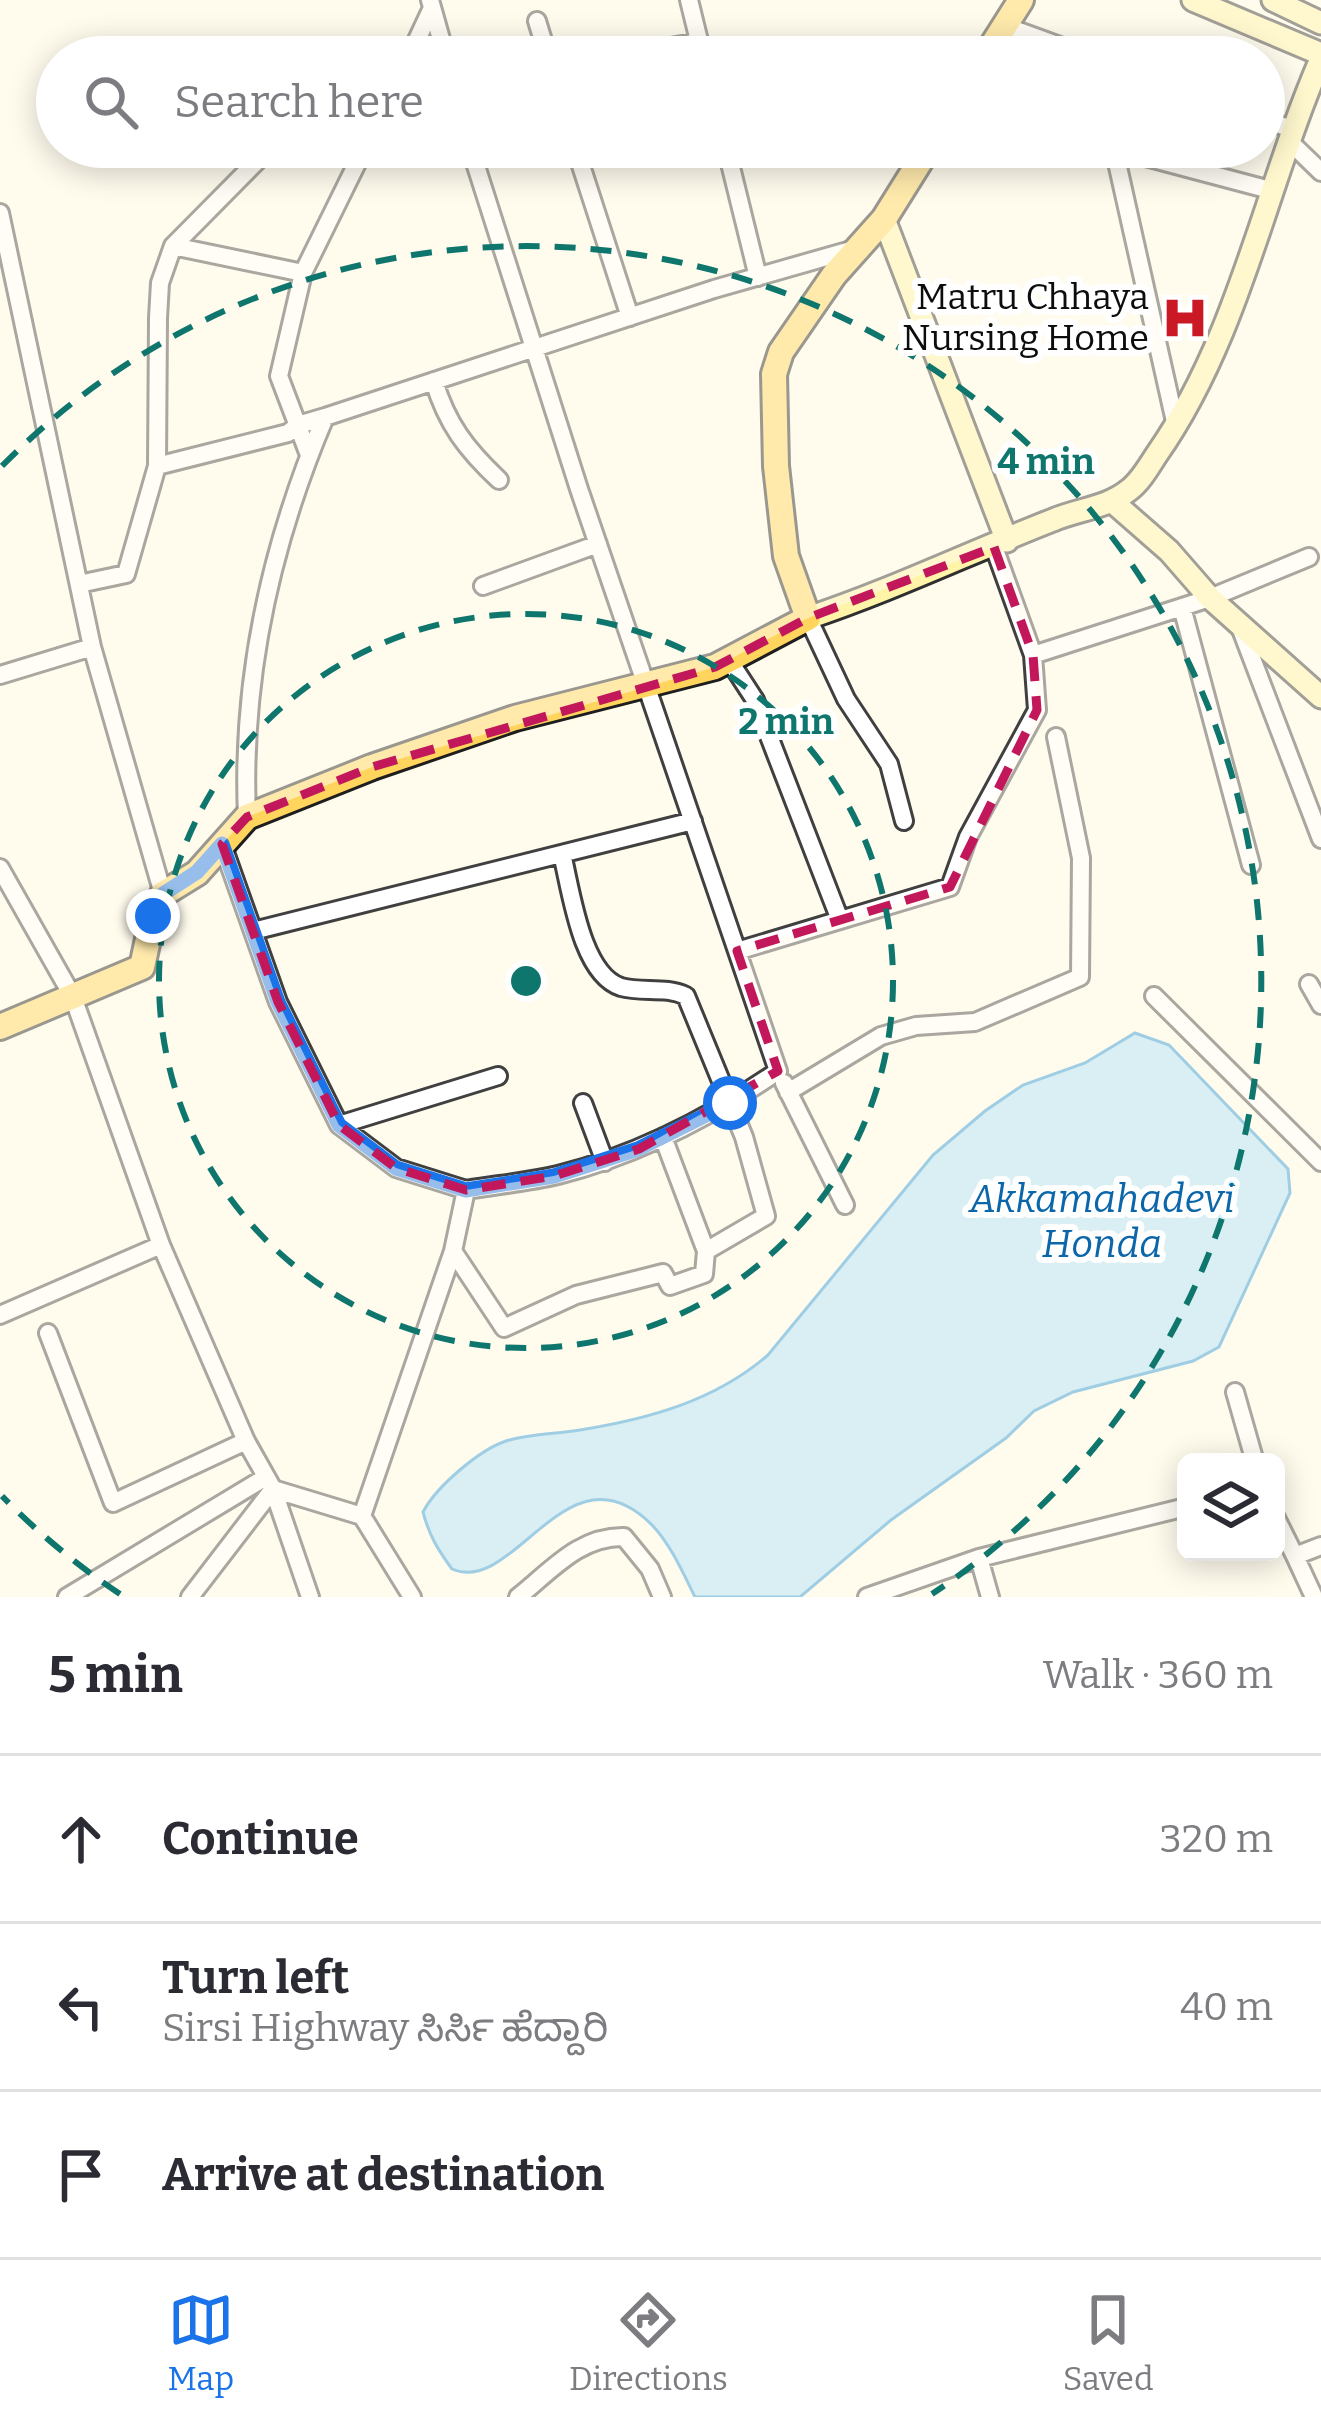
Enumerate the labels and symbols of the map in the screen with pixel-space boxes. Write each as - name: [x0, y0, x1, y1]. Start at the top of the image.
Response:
- place label: Matru Chhaya Nursing Home: [902, 275, 1149, 360]
- hospital icon: Matru Chhaya Nursing Home: [1160, 293, 1210, 343]
- text: 4 min: [997, 440, 1095, 484]
- text: 2 min: [738, 700, 834, 744]
- route end: [126, 889, 180, 943]
- centre of rings: [505, 960, 547, 1002]
- route start: [703, 1076, 757, 1130]
- water label: Akkamahadevi Honda: [967, 1176, 1235, 1267]

